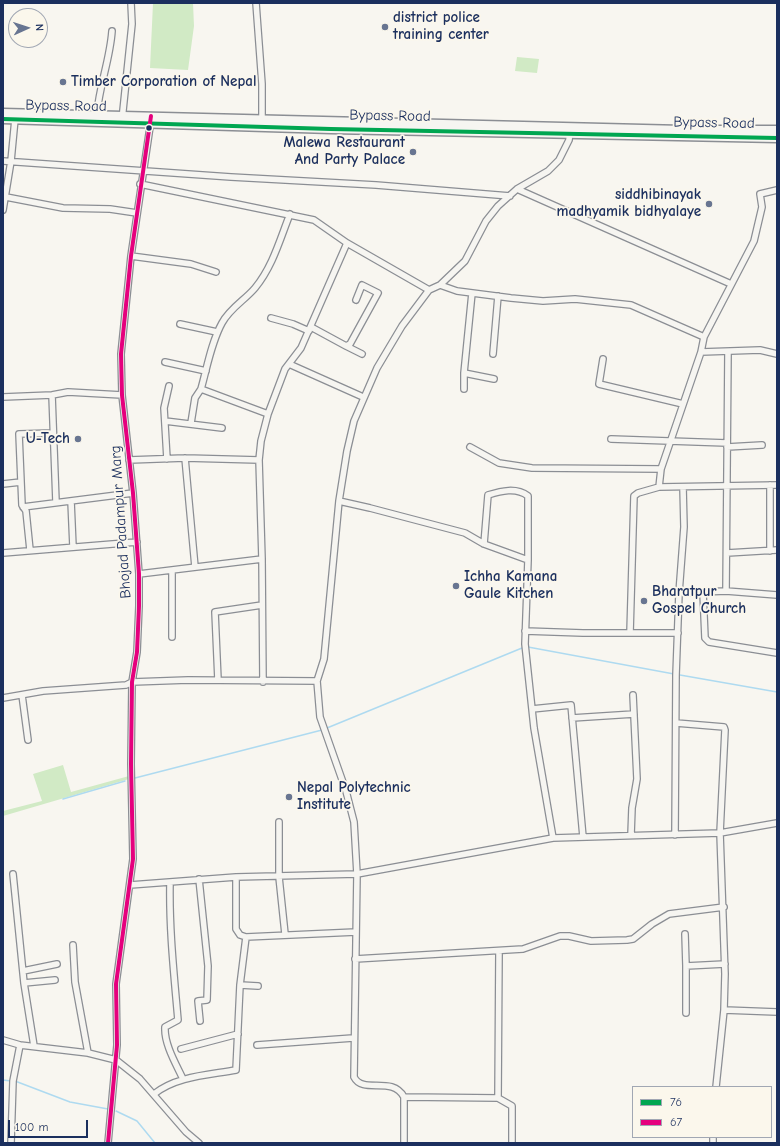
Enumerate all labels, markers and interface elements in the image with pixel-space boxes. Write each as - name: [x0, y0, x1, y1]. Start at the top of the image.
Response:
- north arrow: [8, 8, 48, 48]
- place label: district police training center: [393, 9, 489, 44]
- marker: district police training center: [380, 22, 390, 32]
- text: N: [33, 23, 46, 31]
- place label: Timber Corporation of Nepal: [71, 73, 256, 91]
- marker: Timber Corporation of Nepal: [58, 77, 68, 87]
- street label: Bypass Road: [25, 96, 107, 116]
- street label: Bypass Road: [349, 106, 431, 126]
- street label: Bypass Road: [673, 113, 755, 133]
- unlabelled marker: [144, 123, 154, 133]
- place label: Malewa Restaurant And Party Palace: [283, 134, 405, 169]
- marker: Malewa Restaurant And Party Palace: [408, 147, 418, 157]
- place label: siddhibinayak madhyamik bidhyalaye: [557, 186, 701, 221]
- marker: siddhibinayak madhyamik bidhyalaye: [704, 199, 714, 209]
- place label: U-Tech: [26, 430, 70, 448]
- marker: U-Tech: [73, 434, 83, 444]
- street label: Bhojad Padampur Marg: [107, 445, 135, 599]
- place label: Ichha Kamana Gaule Kitchen: [464, 568, 557, 603]
- marker: Ichha Kamana Gaule Kitchen: [451, 581, 461, 591]
- place label: Bharatpur Gospel Church: [652, 583, 746, 618]
- marker: Bharatpur Gospel Church: [639, 596, 649, 606]
- place label: Nepal Polytechnic Institute: [297, 779, 411, 814]
- marker: Nepal Polytechnic Institute: [284, 792, 294, 802]
- legend: [632, 1086, 772, 1138]
- text: 76: [670, 1095, 682, 1109]
- scale bar: [10, 1112, 90, 1138]
- text: 67: [670, 1115, 682, 1129]
- text: 100 m: [15, 1120, 48, 1134]

